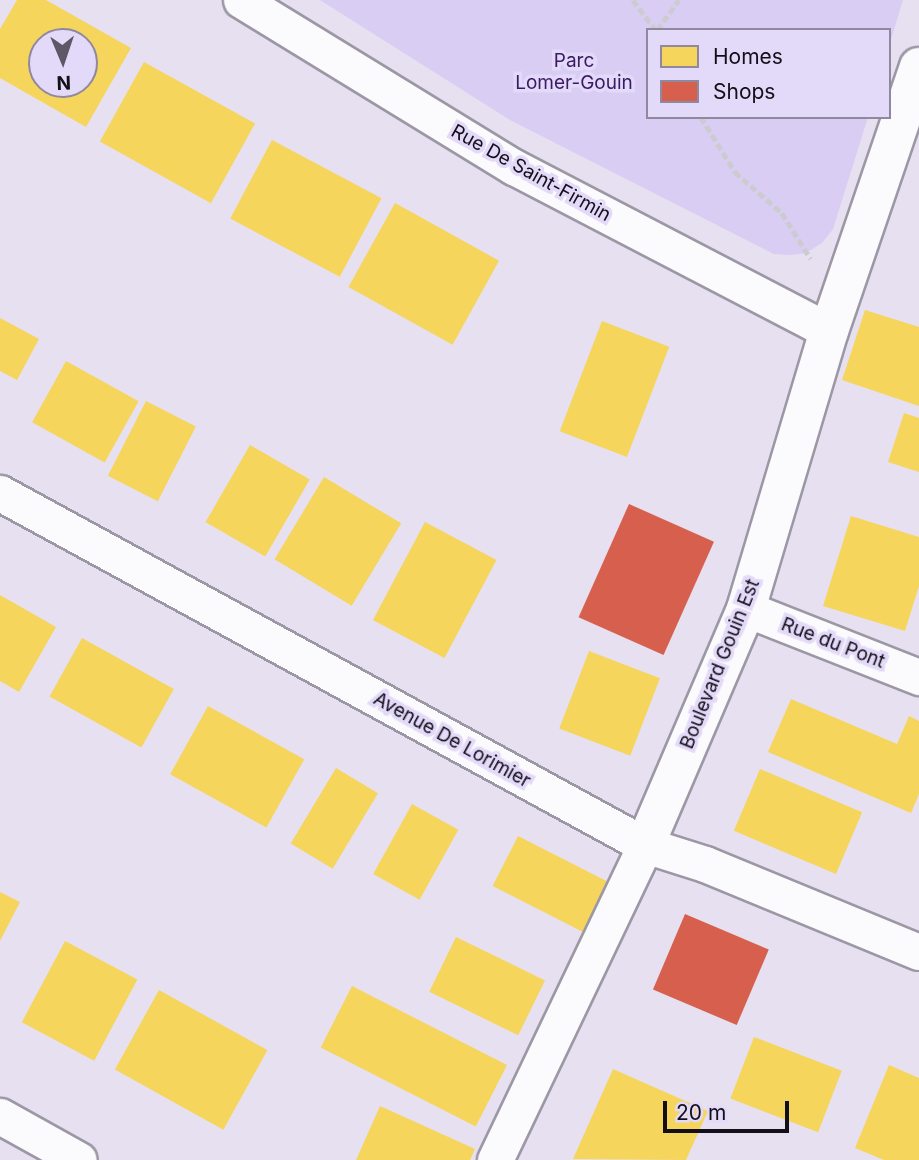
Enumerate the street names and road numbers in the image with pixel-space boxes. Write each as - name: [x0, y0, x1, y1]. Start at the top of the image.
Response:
- street label: Rue De Saint-Firmin: [447, 120, 615, 226]
- street label: Boulevard Gouin Est: [676, 576, 764, 752]
- street label: Rue du Pont: [778, 613, 888, 673]
- street label: Avenue De Lorimier: [370, 687, 534, 793]

